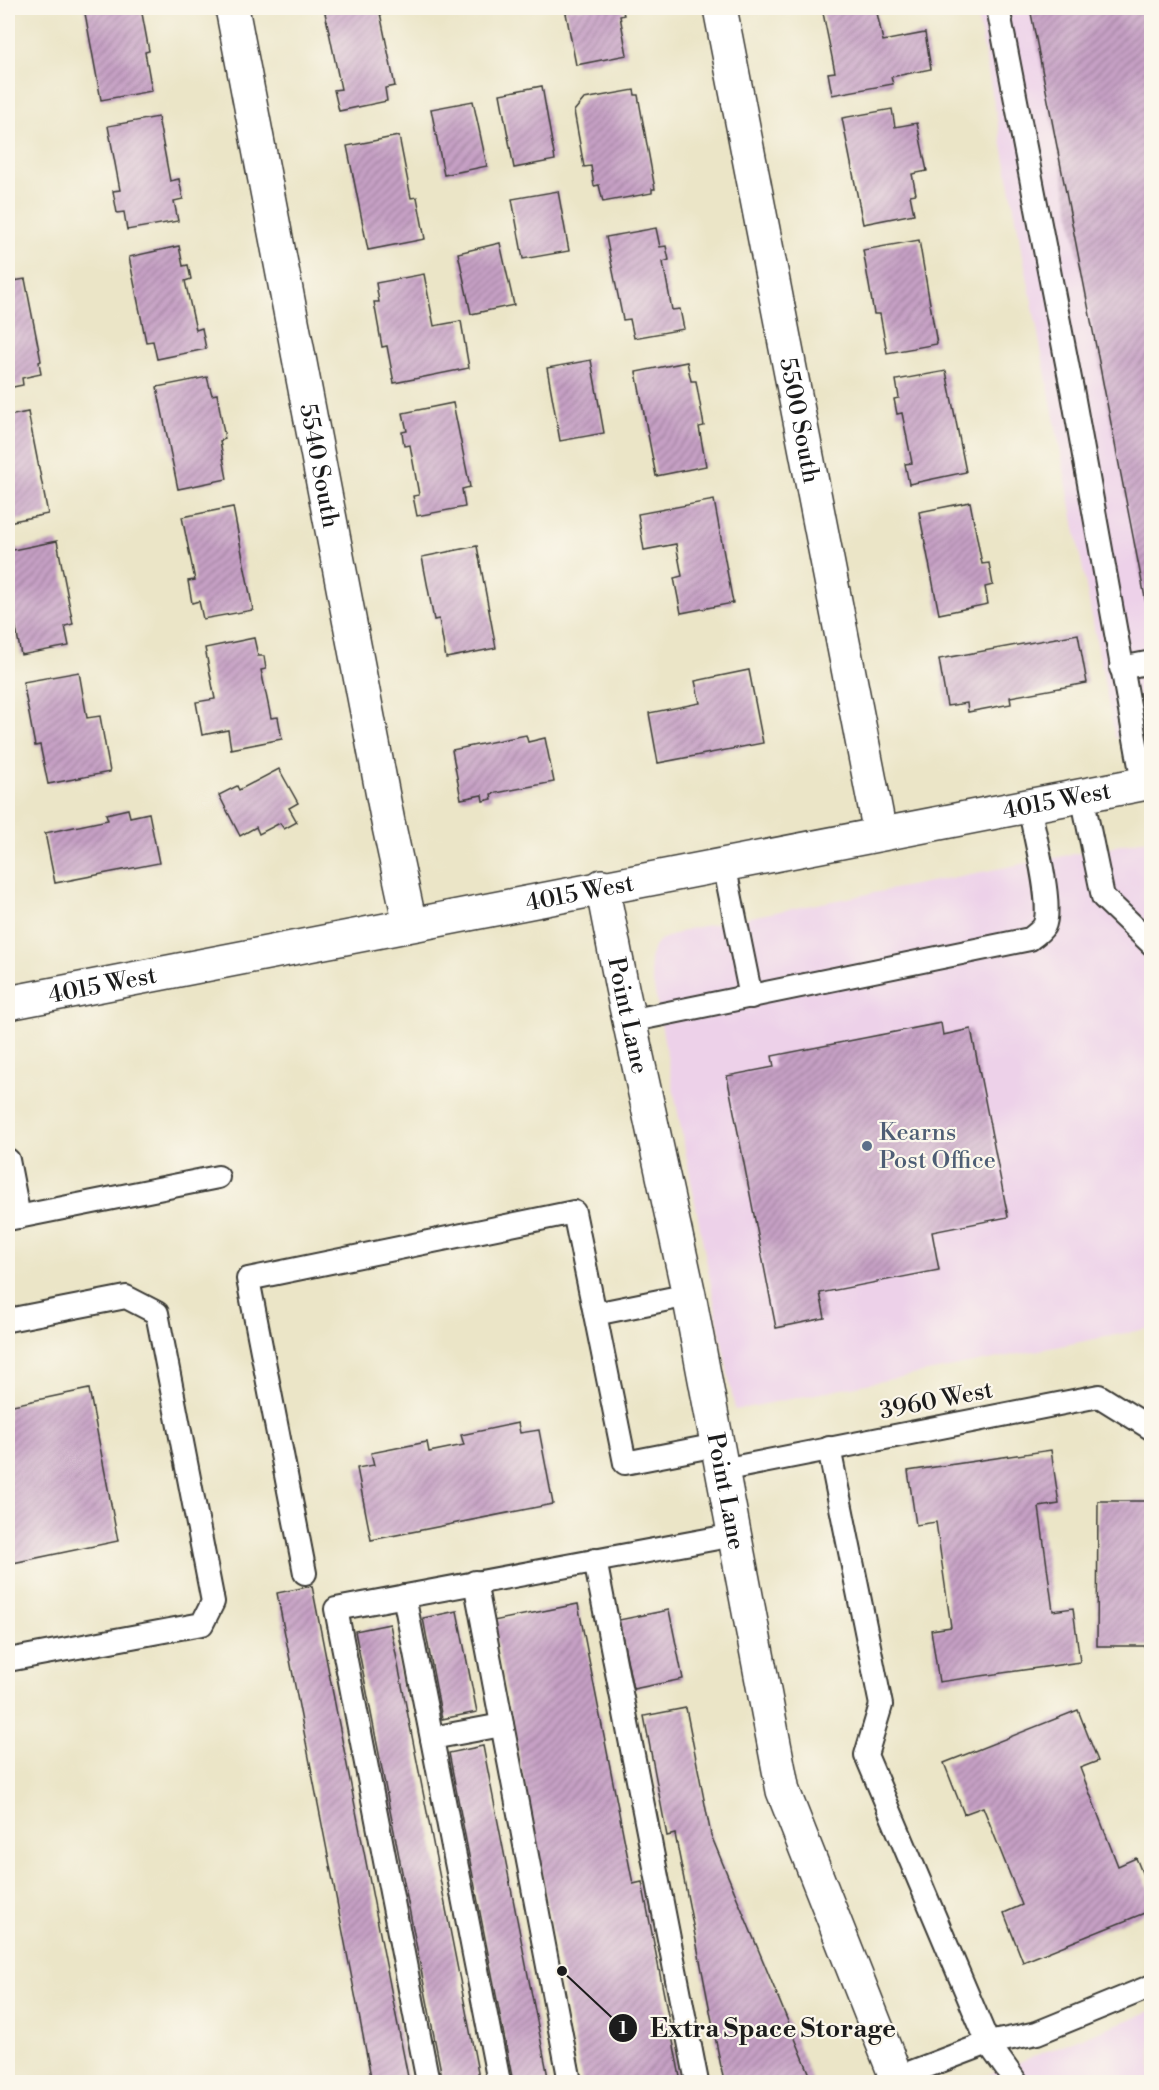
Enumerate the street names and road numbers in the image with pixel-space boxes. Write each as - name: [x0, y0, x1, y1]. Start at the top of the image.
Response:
- street label: 5500 South: [772, 355, 826, 486]
- street label: 5540 South: [292, 401, 345, 531]
- street label: 4015 West: [1000, 776, 1114, 827]
- street label: 4015 West: [523, 868, 637, 919]
- street label: Point Lane: [600, 955, 654, 1077]
- street label: 4015 West: [46, 961, 160, 1011]
- street label: 3960 West: [877, 1375, 996, 1427]
- street label: Point Lane: [699, 1431, 751, 1553]

